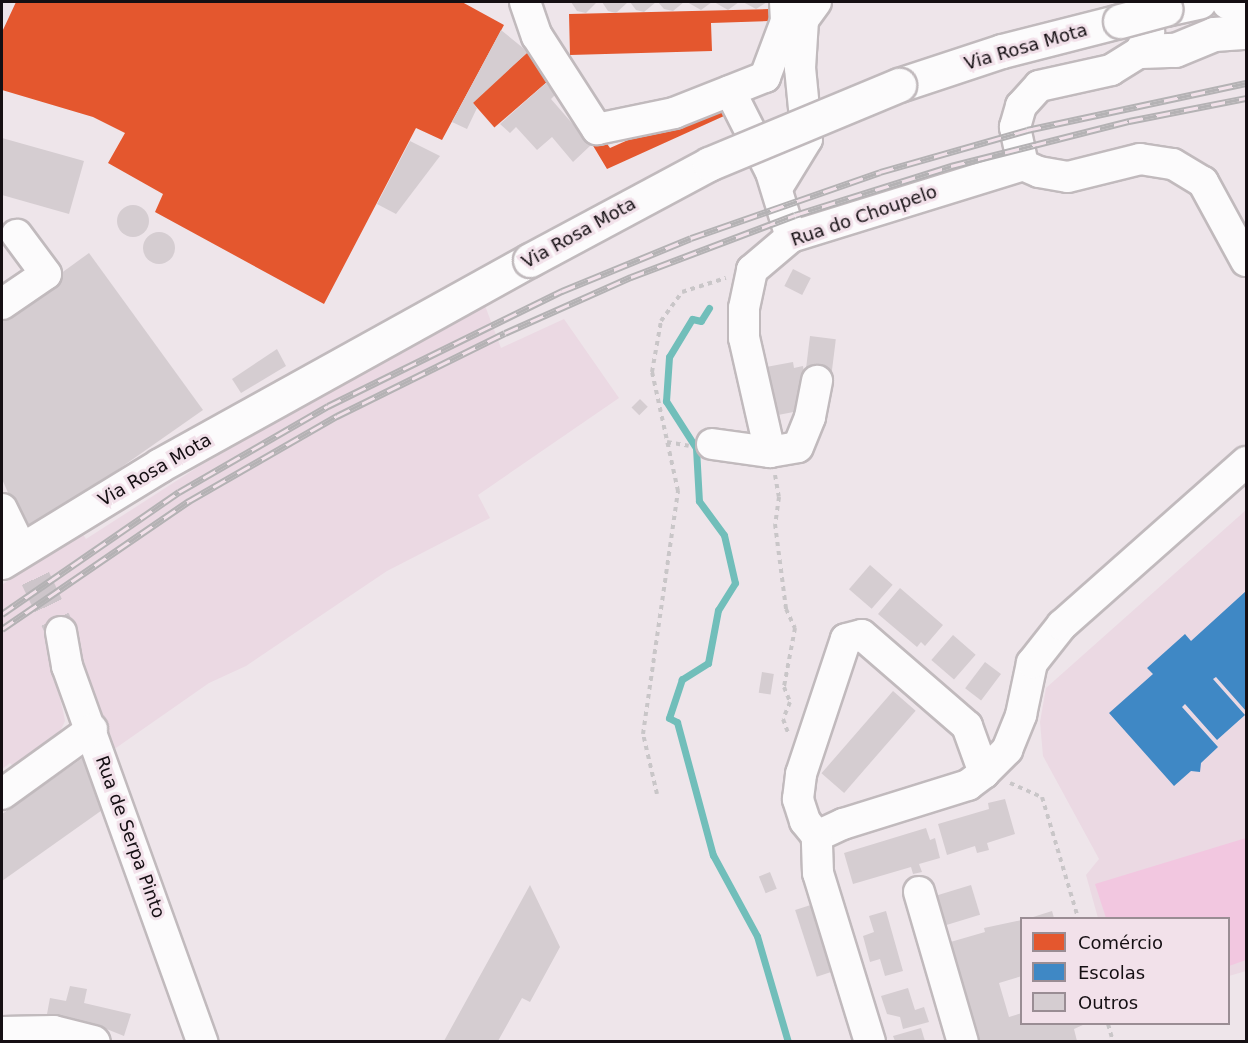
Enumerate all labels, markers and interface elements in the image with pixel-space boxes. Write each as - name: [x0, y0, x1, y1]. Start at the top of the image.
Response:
- street label: Via Rosa Mota: [962, 19, 1090, 75]
- street label: Rua do Choupelo: [788, 181, 940, 251]
- street label: Via Rosa Mota: [518, 193, 640, 273]
- street label: Via Rosa Mota: [95, 429, 215, 511]
- street label: Rua de Serpa Pinto: [91, 753, 169, 921]
- legend: [1020, 917, 1230, 1025]
- text: Comércio: [1078, 932, 1163, 953]
- text: Escolas: [1078, 962, 1145, 983]
- text: Outros: [1078, 992, 1138, 1013]

